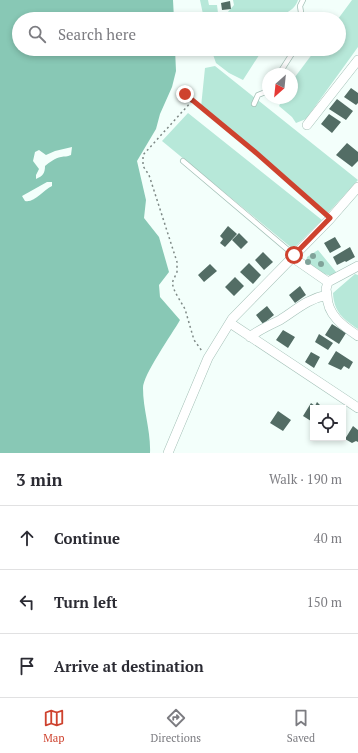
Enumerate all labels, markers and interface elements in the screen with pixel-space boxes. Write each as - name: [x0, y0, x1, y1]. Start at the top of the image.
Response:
- search box: [12, 12, 346, 56]
- icon: search: [26, 23, 48, 45]
- text: Search here: [58, 24, 136, 44]
- north arrow: [262, 68, 298, 104]
- route end: [176, 85, 194, 103]
- route start: [285, 246, 303, 264]
- map controls: [310, 405, 346, 441]
- button: locate: [310, 405, 346, 441]
- text: 3 min: [16, 468, 63, 491]
- text: Walk · 190 m: [269, 470, 342, 488]
- icon: ahead: [16, 527, 38, 549]
- text: Continue: [54, 528, 120, 548]
- text: 40 m: [314, 529, 342, 547]
- icon: left: [16, 591, 38, 613]
- text: Turn left: [54, 592, 118, 612]
- text: 150 m: [307, 593, 342, 611]
- icon: arrive: [16, 655, 38, 677]
- text: Arrive at destination: [54, 656, 204, 676]
- tab: Map: [43, 707, 65, 745]
- tab: Directions: [150, 707, 201, 745]
- tab: Saved: [287, 707, 315, 745]

